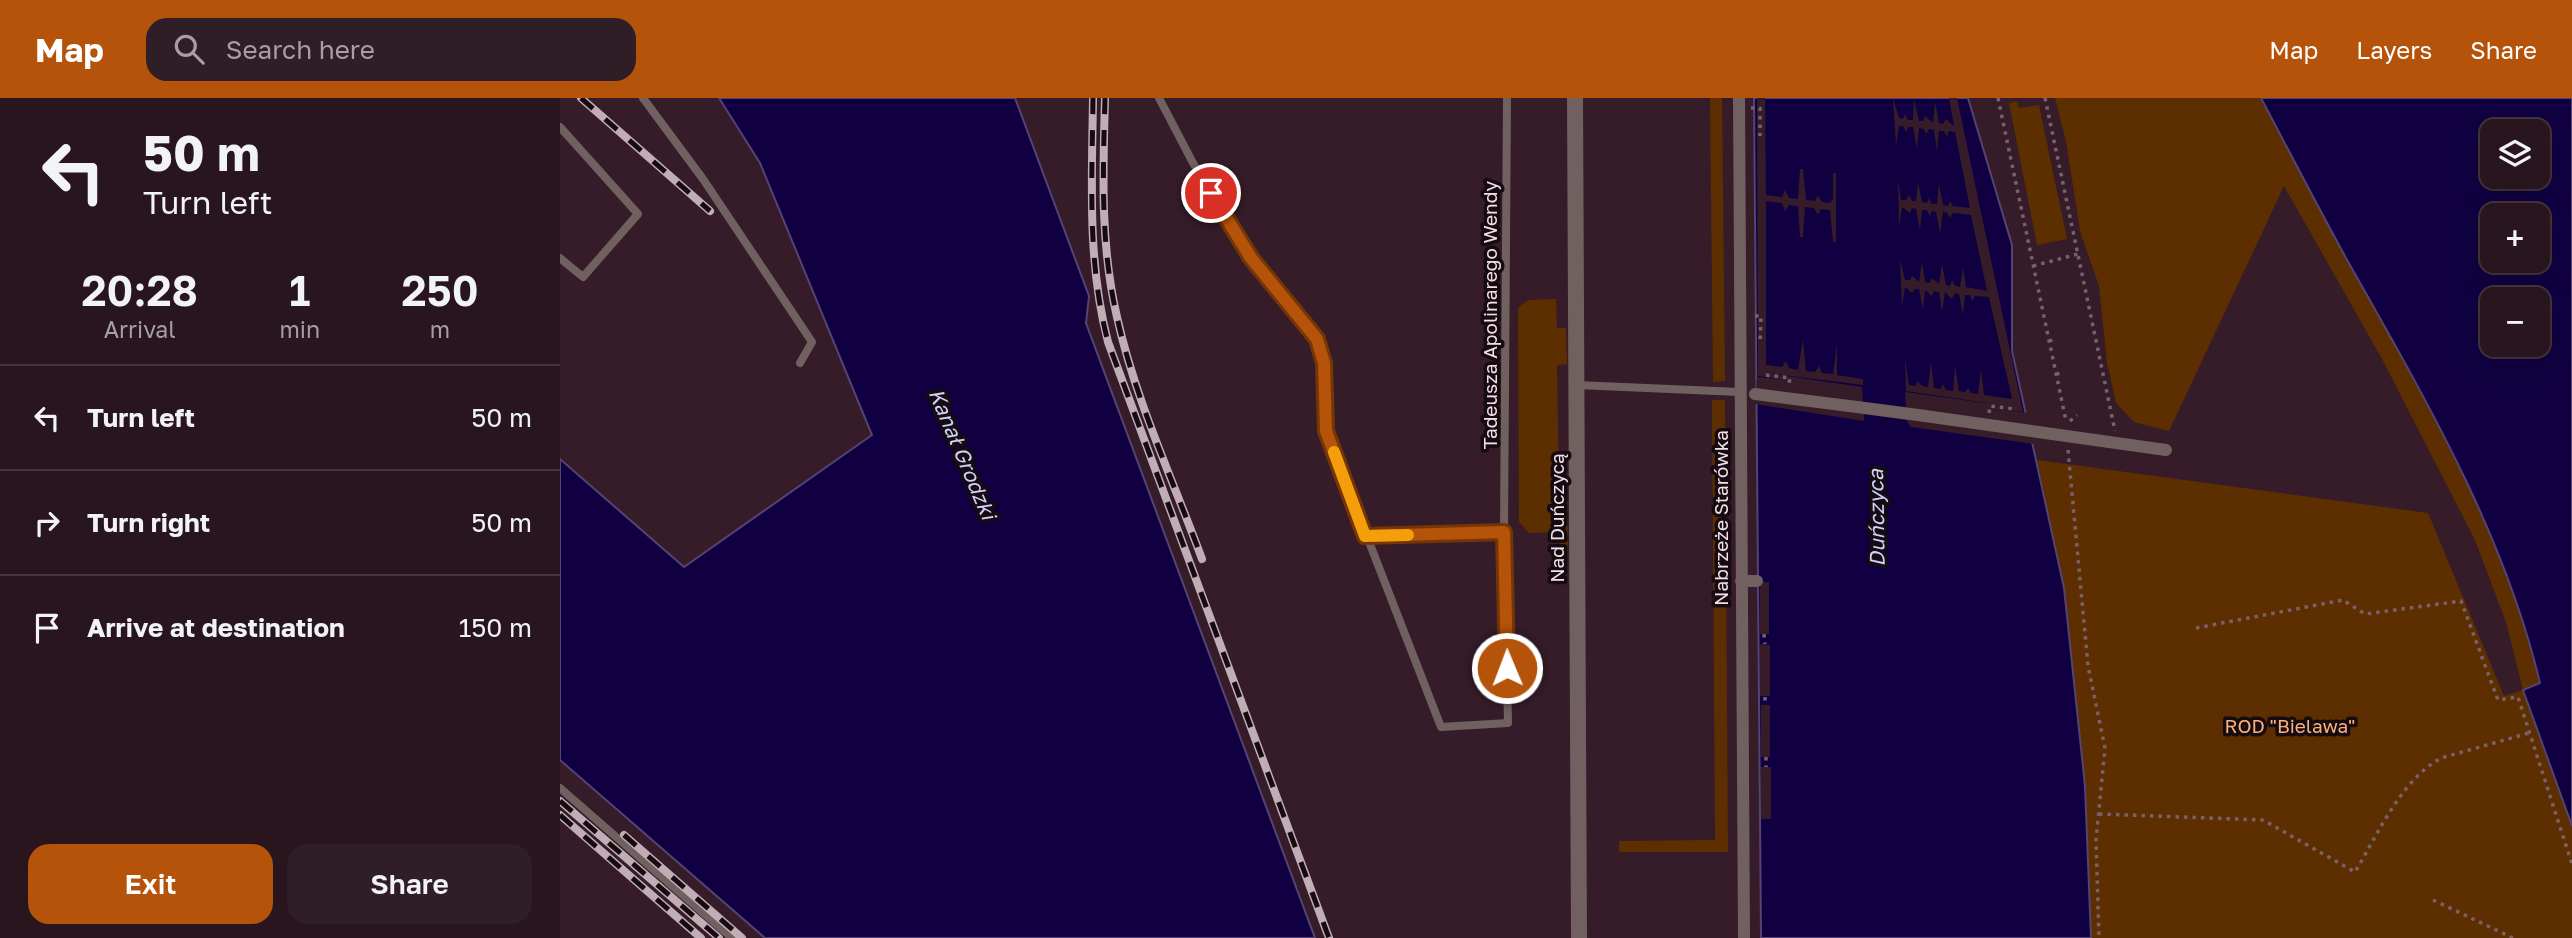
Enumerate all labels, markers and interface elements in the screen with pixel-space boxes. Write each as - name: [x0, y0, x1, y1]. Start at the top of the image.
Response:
- search box: [146, 18, 636, 81]
- text: Map: [35, 30, 104, 69]
- icon: search: [170, 30, 208, 68]
- text: Search here: [226, 34, 375, 65]
- text: Map: [2269, 35, 2318, 64]
- text: Layers: [2356, 35, 2432, 64]
- text: Share: [2470, 35, 2537, 64]
- map controls: [2480, 119, 2550, 357]
- button: layers: [2480, 119, 2550, 189]
- text: 50 m: [143, 123, 260, 182]
- icon: left: [28, 126, 119, 217]
- pin: [1181, 163, 1241, 223]
- icon: arrive: [1192, 174, 1230, 212]
- street label: Tadeusza Apolinarego Wendy: [1478, 181, 1501, 449]
- text: Turn left: [143, 183, 272, 221]
- button: +: [2480, 203, 2550, 273]
- text: 20:28: [81, 265, 198, 315]
- text: 1: [289, 265, 310, 315]
- text: 250: [401, 265, 479, 315]
- button: −: [2480, 287, 2550, 357]
- text: Arrival: [104, 315, 176, 343]
- text: min: [279, 315, 320, 343]
- text: m: [430, 315, 450, 343]
- water label: Kanał Grodzki: [924, 384, 1003, 525]
- icon: left: [28, 399, 66, 437]
- text: Turn left: [87, 402, 195, 433]
- text: 50 m: [471, 402, 532, 433]
- street label: Nabrzeże Starówka: [1709, 430, 1732, 606]
- street label: Nad Duńczycą: [1545, 453, 1568, 583]
- water label: Duńczyca: [1862, 468, 1890, 567]
- icon: right: [28, 504, 66, 542]
- text: Turn right: [87, 507, 210, 538]
- text: 50 m: [471, 507, 532, 538]
- icon: arrive: [28, 609, 66, 647]
- text: Arrive at destination: [87, 612, 345, 643]
- text: 150 m: [459, 612, 532, 643]
- position arrow: [1470, 631, 1544, 705]
- park label: ROD "Bielawa": [2225, 714, 2355, 737]
- button: Exit: [28, 844, 273, 924]
- button: Share: [287, 844, 532, 924]

